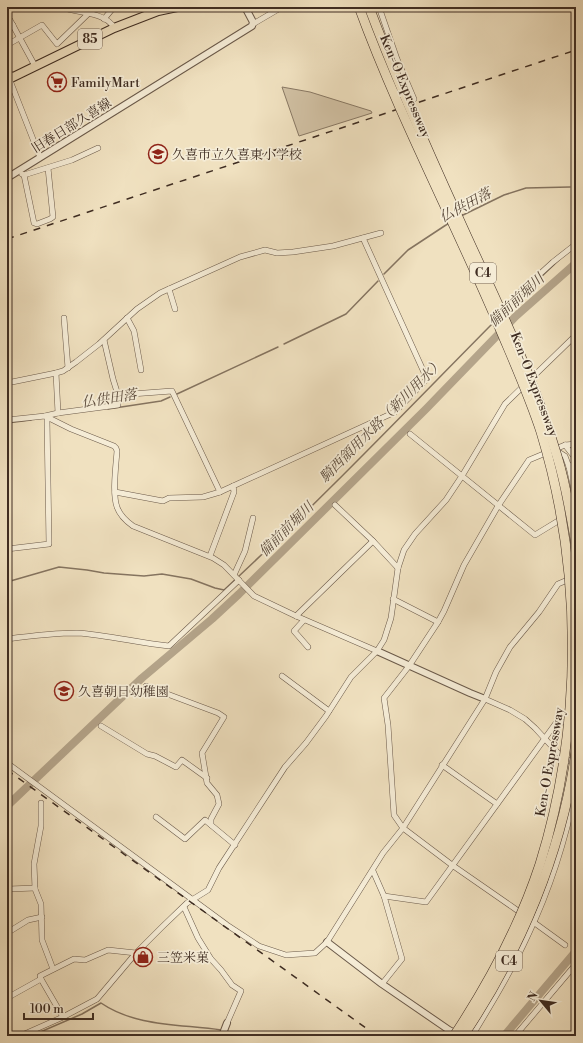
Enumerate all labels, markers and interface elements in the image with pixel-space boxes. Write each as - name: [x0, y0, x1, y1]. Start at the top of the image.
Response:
- road number: 85: [78, 29, 102, 49]
- street label: Ken-O Expressway: [376, 32, 434, 141]
- supermarket icon: FamilyMart: [46, 71, 68, 93]
- place label: FamilyMart: [71, 75, 140, 91]
- street label: 旧春日部久喜線: [29, 95, 114, 157]
- school or university icon: 久喜市立久喜東小学校: [147, 143, 169, 165]
- place label: 久喜市立久喜東小学校: [172, 147, 302, 163]
- water label: 仏供田落: [437, 184, 496, 227]
- road number: C4: [470, 263, 496, 283]
- water label: 備前前堀川: [485, 269, 550, 331]
- street label: Ken-O Expressway: [507, 330, 562, 440]
- water label: 騎西領用水路（新川用水）: [316, 355, 447, 486]
- water label: 仏供田落: [80, 385, 140, 412]
- water label: 備前前堀川: [256, 497, 319, 561]
- school or university icon: 久喜朝日幼稚園: [53, 680, 75, 702]
- place label: 久喜朝日幼稚園: [78, 684, 169, 700]
- street label: Ken-O Expressway: [532, 706, 568, 818]
- shop icon: 三笠米菓: [132, 946, 154, 968]
- place label: 三笠米菓: [157, 950, 209, 966]
- road number: C4: [496, 951, 522, 971]
- north arrow: [521, 981, 561, 1021]
- text: N: [525, 989, 542, 1004]
- scale bar: [24, 995, 93, 1021]
- text: 100 m: [30, 1002, 64, 1017]

